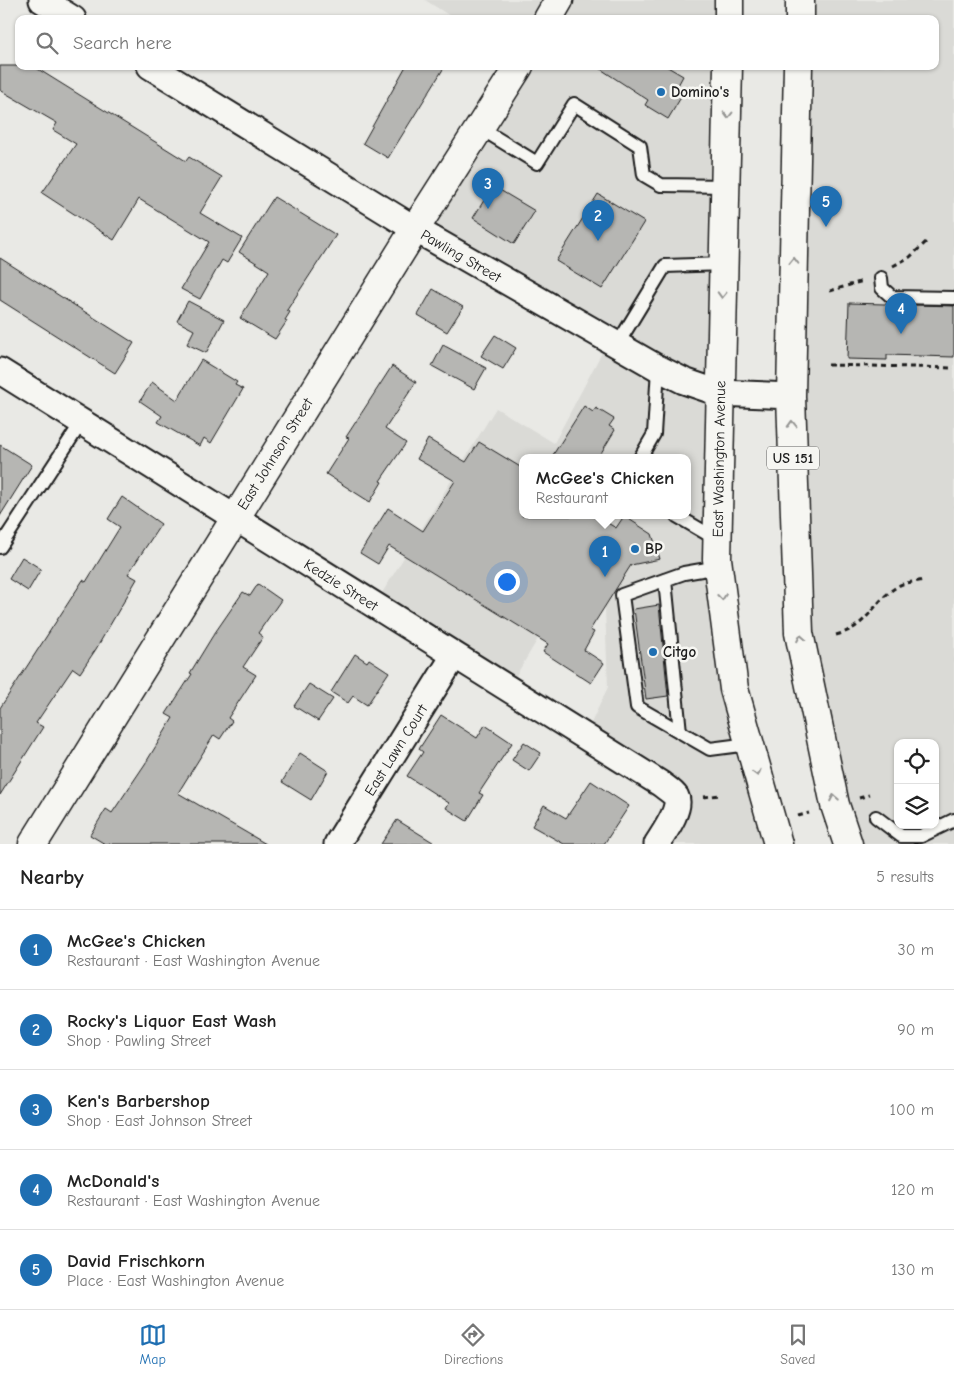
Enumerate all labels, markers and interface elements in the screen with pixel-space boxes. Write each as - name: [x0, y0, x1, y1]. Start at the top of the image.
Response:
- search box: [15, 15, 939, 70]
- icon: search: [33, 29, 61, 57]
- text: Search here: [73, 32, 172, 54]
- place label: Domino's: [671, 83, 729, 101]
- marker: Domino's: [655, 86, 667, 98]
- one-way arrow: [722, 111, 733, 119]
- pin: 3: [472, 168, 504, 209]
- pin: 5: [810, 186, 842, 227]
- pin: 2: [582, 200, 614, 241]
- street label: Pawling Street: [418, 226, 505, 287]
- one-way arrow: [789, 257, 799, 264]
- one-way arrow: [717, 291, 728, 299]
- pin: 4: [885, 293, 917, 334]
- street label: East Washington Avenue: [709, 380, 729, 538]
- street label: East Johnson Street: [233, 394, 317, 513]
- one-way arrow: [786, 419, 797, 427]
- road number: US 151: [767, 446, 819, 469]
- popup: [519, 454, 691, 519]
- text: McGee's Chicken: [536, 467, 674, 489]
- text: Restaurant: [536, 489, 608, 507]
- pin: 1: [589, 536, 621, 577]
- place label: BP: [645, 540, 663, 558]
- marker: BP: [629, 543, 641, 555]
- street label: Kedzie Street: [301, 555, 382, 615]
- your location: [494, 569, 520, 595]
- one-way arrow: [717, 593, 727, 601]
- one-way arrow: [796, 634, 806, 643]
- place label: Citgo: [663, 643, 696, 661]
- marker: Citgo: [647, 646, 659, 658]
- street label: East Lawn Court: [361, 700, 432, 799]
- map controls: [894, 739, 939, 829]
- button: locate: [894, 739, 939, 784]
- one-way arrow: [751, 769, 761, 777]
- button: layers: [894, 784, 939, 829]
- one-way arrow: [829, 793, 839, 802]
- text: Nearby: [20, 865, 84, 889]
- text: 5 results: [876, 868, 934, 886]
- text: McGee's Chicken: [67, 930, 206, 952]
- text: 1: [33, 941, 39, 959]
- text: 30 m: [898, 941, 934, 959]
- text: Restaurant · East Washington Avenue: [67, 952, 320, 970]
- text: Rocky's Liquor East Wash: [67, 1010, 277, 1032]
- text: 2: [32, 1021, 40, 1039]
- text: 90 m: [897, 1021, 934, 1039]
- text: Shop · Pawling Street: [67, 1032, 211, 1050]
- text: Ken's Barbershop: [67, 1090, 210, 1112]
- text: 3: [32, 1101, 40, 1119]
- text: 100 m: [890, 1101, 934, 1119]
- text: Shop · East Johnson Street: [67, 1112, 252, 1130]
- text: McDonald's: [67, 1170, 159, 1192]
- text: 4: [32, 1181, 40, 1199]
- text: 120 m: [891, 1181, 934, 1199]
- text: Restaurant · East Washington Avenue: [67, 1192, 320, 1210]
- text: David Frischkorn: [67, 1250, 205, 1272]
- text: 5: [32, 1261, 40, 1279]
- text: 130 m: [891, 1261, 934, 1279]
- text: Place · East Washington Avenue: [67, 1272, 284, 1290]
- tab: Map: [139, 1321, 167, 1368]
- tab: Directions: [444, 1321, 503, 1368]
- tab: Saved: [780, 1321, 815, 1368]

